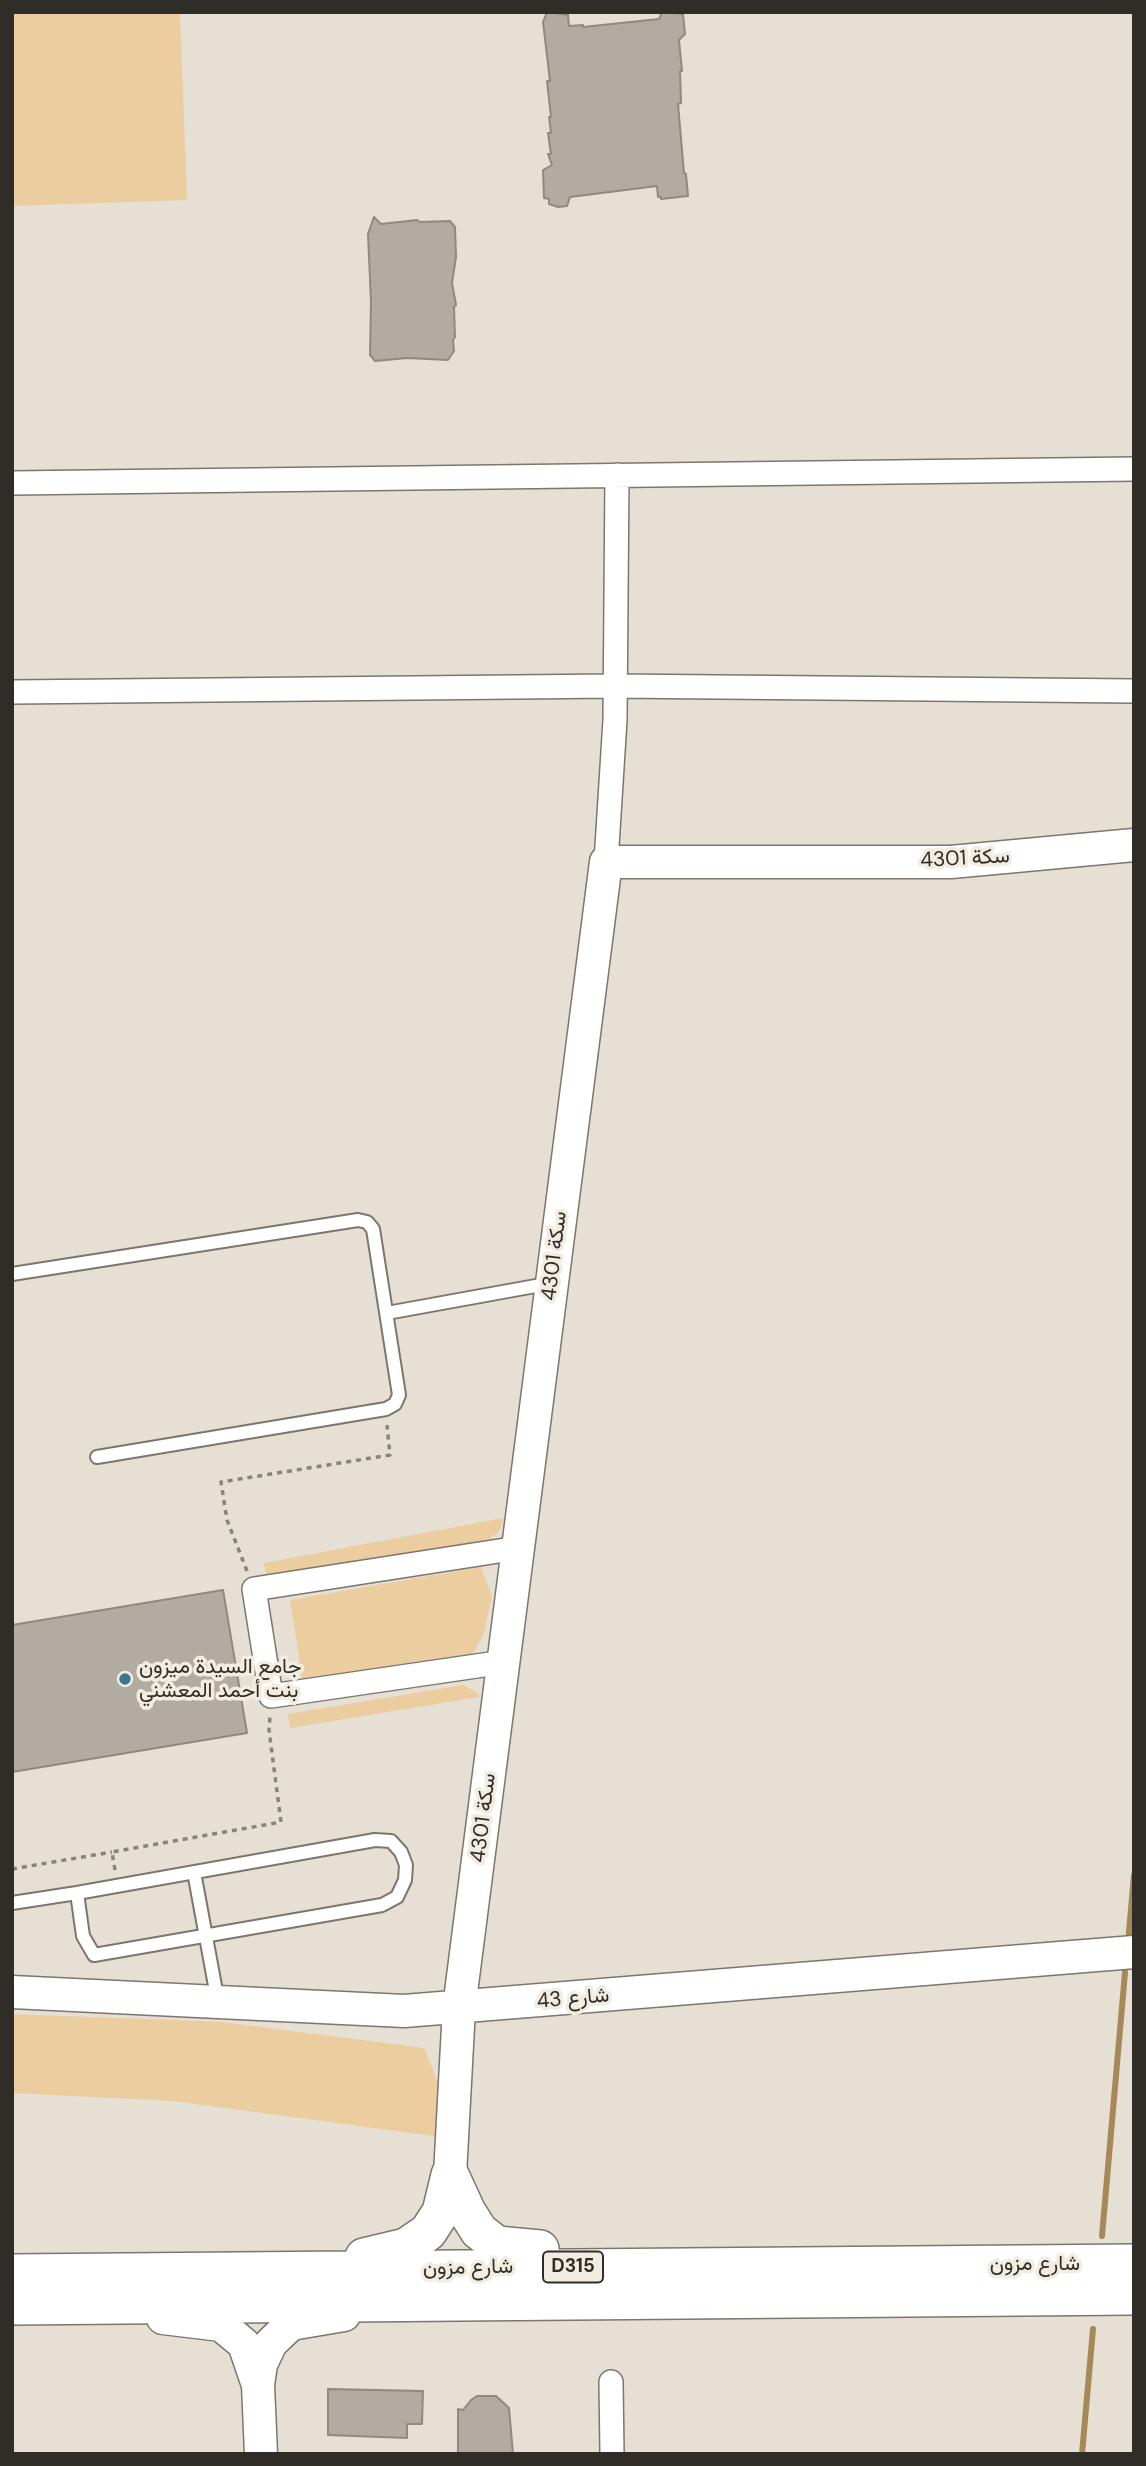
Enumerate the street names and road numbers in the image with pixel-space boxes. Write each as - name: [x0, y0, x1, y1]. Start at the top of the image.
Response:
- street label: سكة 4301: [919, 844, 1011, 874]
- street label: سكة 4301: [537, 1210, 573, 1302]
- street label: سكة 4301: [466, 1772, 502, 1864]
- street label: شارع 43: [536, 1983, 610, 2015]
- street label: شارع مزون: [990, 2251, 1080, 2277]
- road number: D315: [543, 2252, 603, 2282]
- street label: شارع مزون: [423, 2255, 513, 2281]

